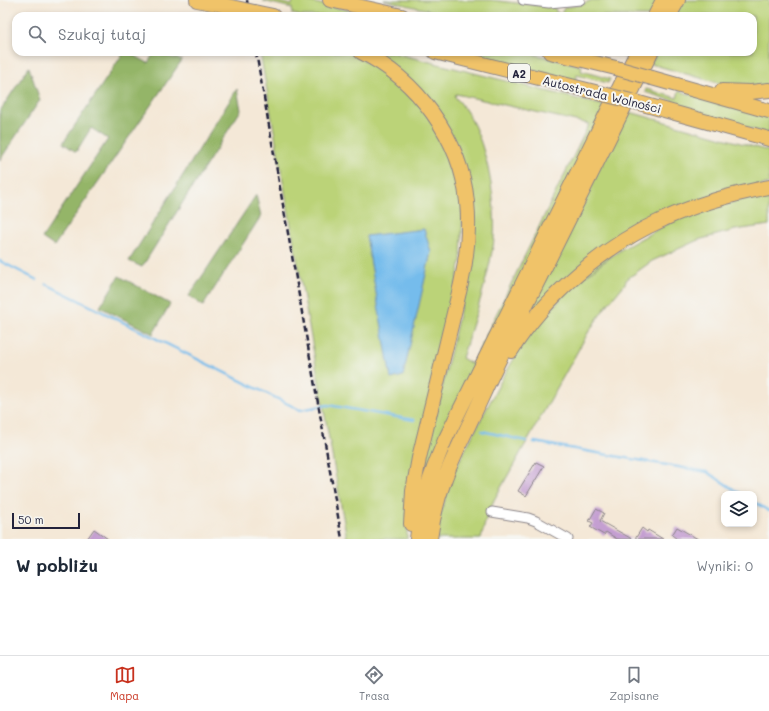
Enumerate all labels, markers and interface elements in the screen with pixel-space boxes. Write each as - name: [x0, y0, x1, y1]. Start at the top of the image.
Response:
- search box: [12, 12, 757, 56]
- icon: search: [26, 23, 48, 45]
- text: Szukaj tutaj: [58, 24, 146, 44]
- road number: A2: [508, 64, 530, 82]
- street label: Autostrada Wolności: [541, 72, 663, 116]
- map controls: [721, 491, 757, 527]
- button: layers: [721, 491, 757, 527]
- scale bar: [12, 511, 80, 530]
- text: 50 m: [18, 512, 44, 527]
- text: W pobliżu: [16, 554, 98, 576]
- text: Wyniki: 0: [697, 557, 753, 574]
- tab: Mapa: [110, 664, 139, 703]
- tab: Trasa: [359, 664, 390, 703]
- tab: Zapisane: [610, 664, 659, 703]

